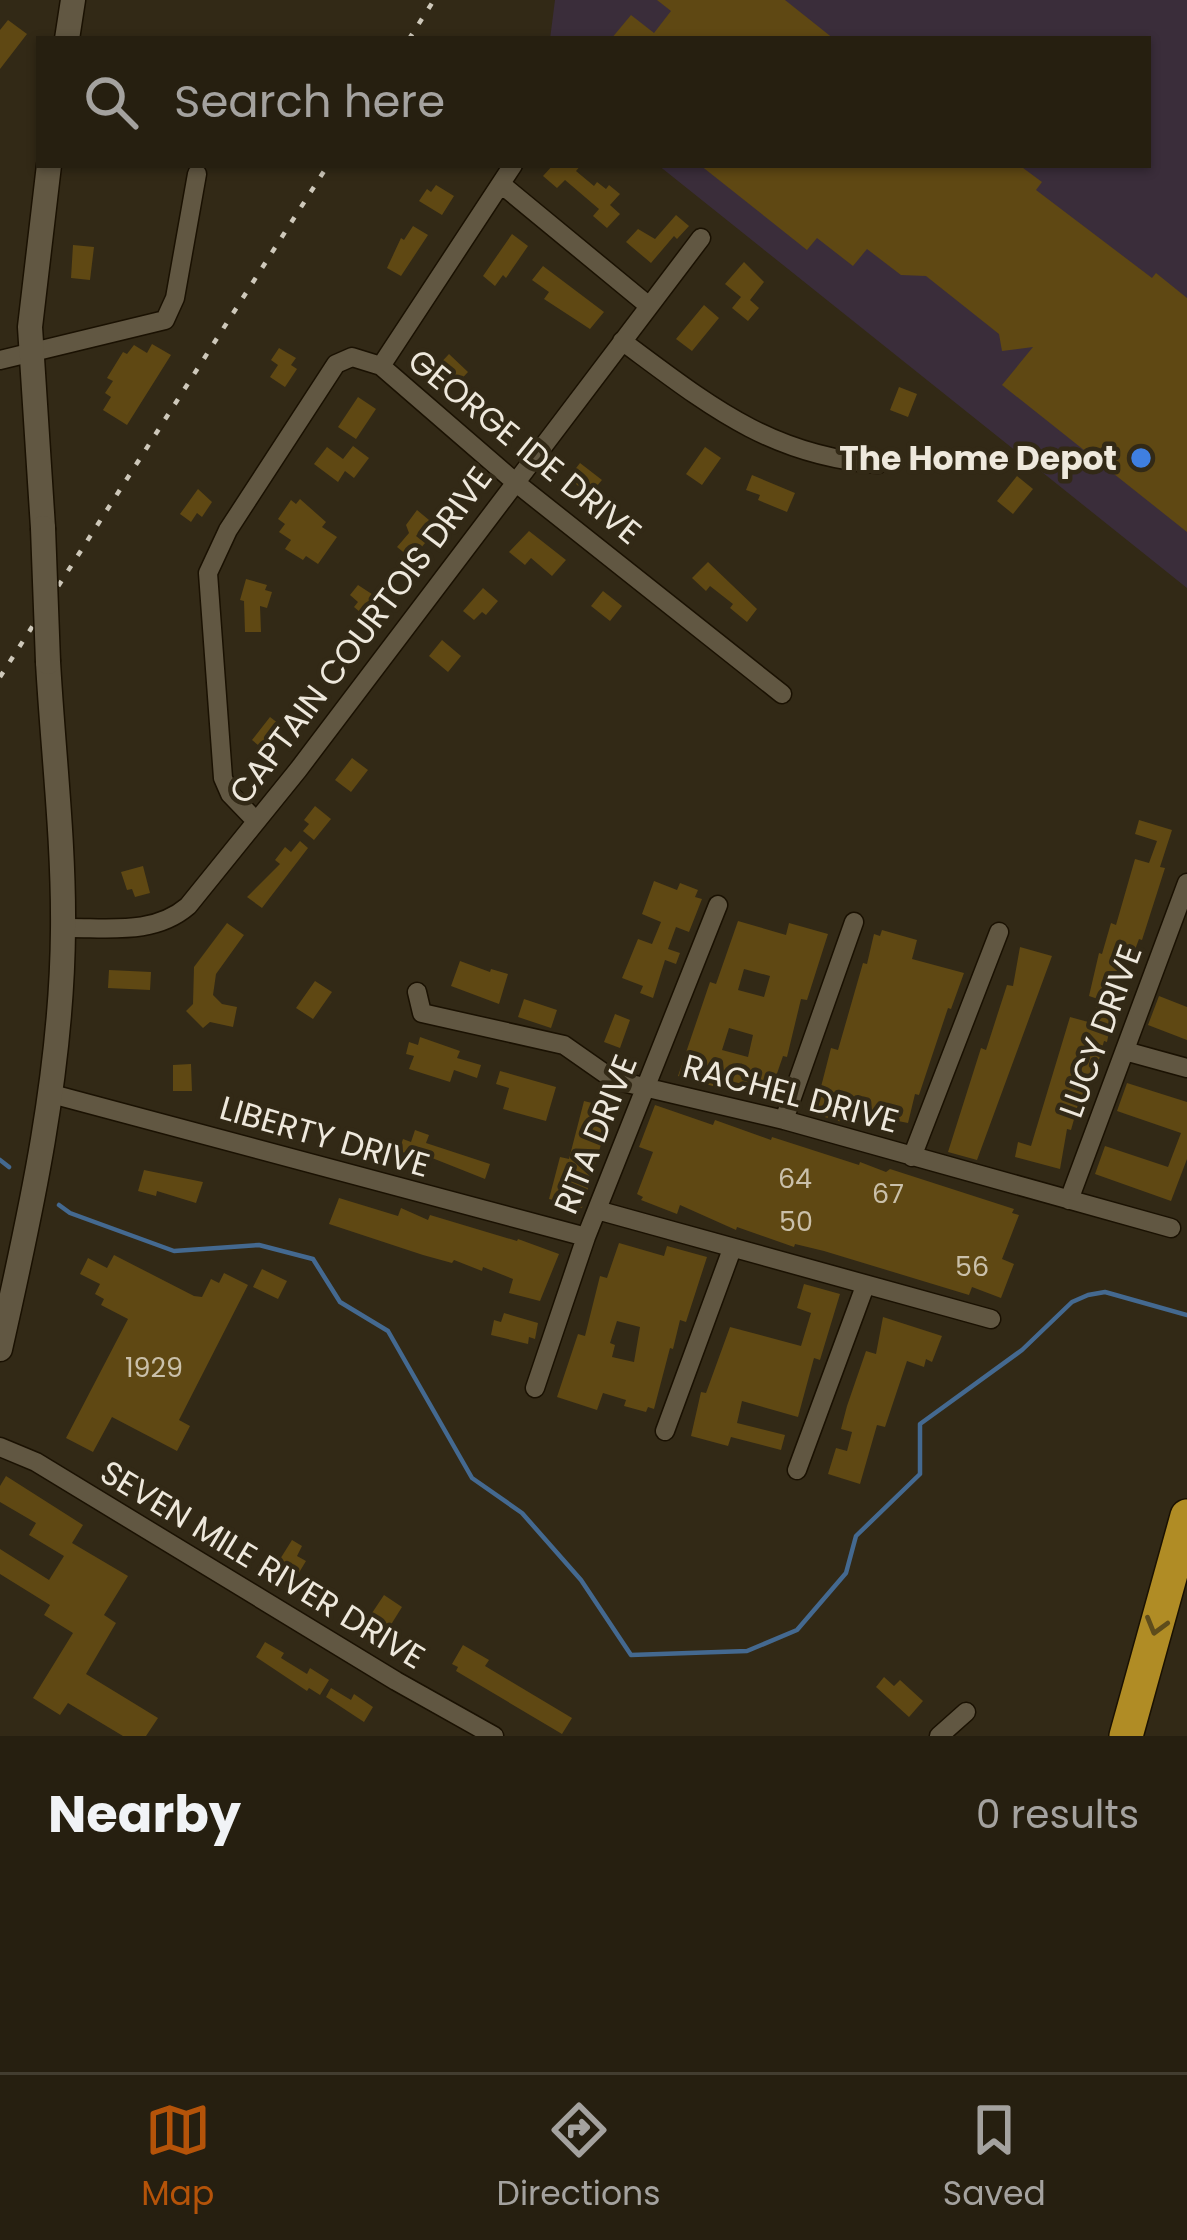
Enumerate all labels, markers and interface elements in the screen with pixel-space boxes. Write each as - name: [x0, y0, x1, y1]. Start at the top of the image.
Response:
- search box: [36, 36, 1151, 168]
- icon: search: [78, 69, 144, 135]
- text: Search here: [174, 70, 445, 133]
- street label: GEORGE IDE DRIVE: [398, 338, 651, 555]
- place label: The Home Depot: [839, 435, 1117, 482]
- marker: The Home Depot: [1128, 445, 1154, 471]
- street label: CAPTAIN COURTOIS DRIVE: [218, 457, 503, 814]
- street label: LUCY DRIVE: [1047, 938, 1153, 1124]
- street label: RACHEL DRIVE: [678, 1042, 904, 1145]
- street label: RITA DRIVE: [542, 1048, 649, 1221]
- street label: LIBERTY DRIVE: [214, 1084, 435, 1189]
- house number: 64: [778, 1160, 812, 1197]
- house number: 67: [872, 1175, 904, 1212]
- house number: 50: [779, 1203, 813, 1240]
- house number: 56: [955, 1248, 989, 1285]
- house number: 1929: [125, 1349, 183, 1386]
- street label: SEVEN MILE RIVER DRIVE: [92, 1449, 434, 1680]
- one-way arrow: [1145, 1615, 1170, 1636]
- text: Nearby: [48, 1778, 241, 1850]
- text: 0 results: [976, 1787, 1139, 1842]
- tab: Map: [141, 2097, 214, 2219]
- tab: Directions: [497, 2097, 660, 2219]
- tab: Saved: [943, 2097, 1046, 2219]

